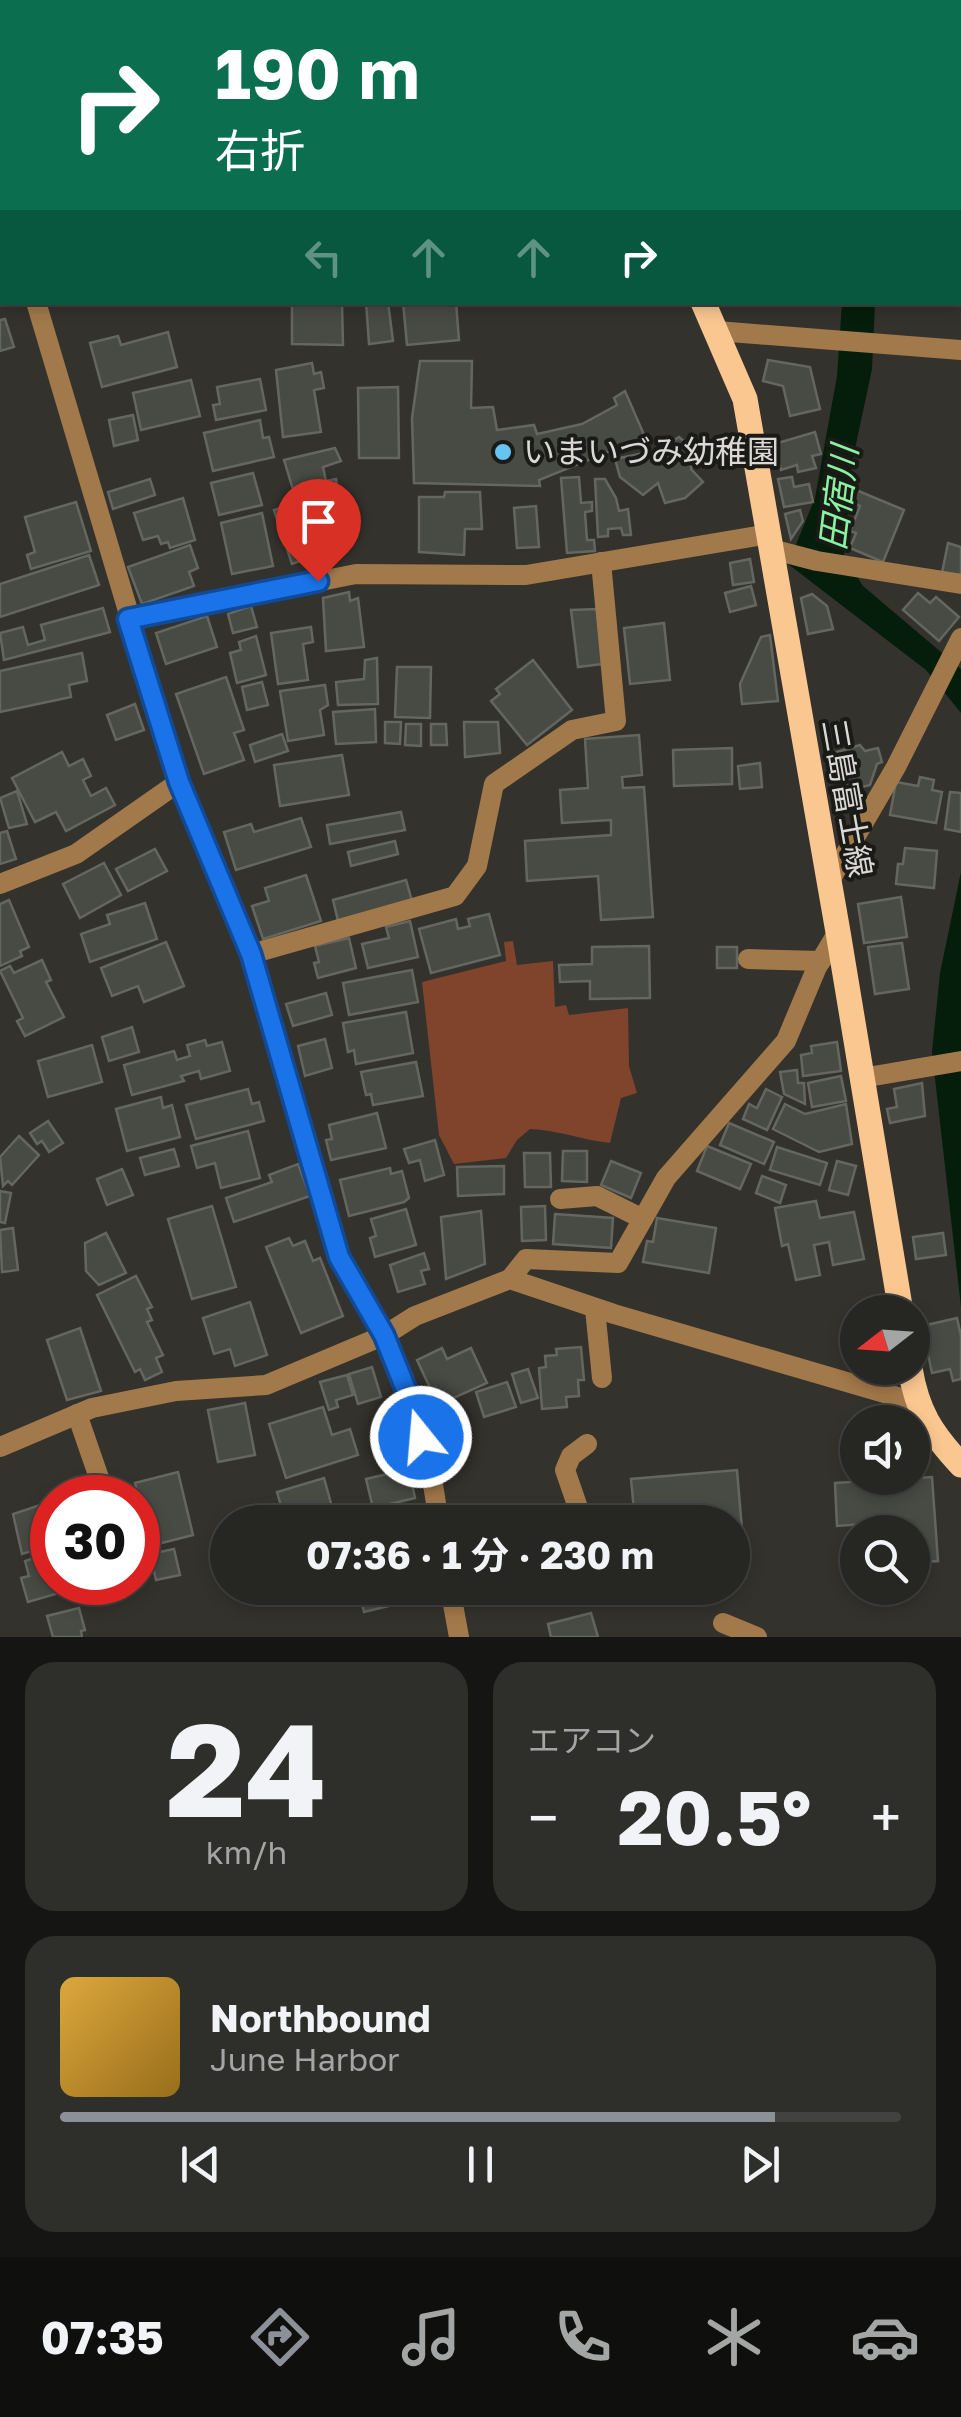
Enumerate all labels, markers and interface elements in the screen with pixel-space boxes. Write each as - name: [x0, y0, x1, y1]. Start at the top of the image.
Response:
- text: 190 m: [215, 30, 420, 114]
- icon: right: [50, 40, 180, 170]
- text: 右折: [215, 123, 305, 177]
- icon: left: [296, 230, 351, 285]
- icon: ahead: [401, 230, 456, 285]
- icon: ahead: [506, 230, 561, 285]
- icon: right: [611, 230, 666, 285]
- place label: いまいづみ幼稚園: [523, 432, 779, 470]
- water label: 田宿川: [811, 439, 866, 553]
- marker: いまいづみ幼稚園: [492, 441, 514, 463]
- pin: [276, 479, 361, 582]
- icon: arrive: [291, 494, 346, 549]
- street label: 三島富士線: [815, 716, 881, 880]
- north arrow: [840, 1295, 930, 1385]
- map controls: [840, 1295, 930, 1605]
- position arrow: [369, 1385, 473, 1489]
- button: sound: [840, 1405, 930, 1495]
- speed limit sign: 30: [30, 1475, 160, 1605]
- button: search: [840, 1515, 930, 1605]
- text: 07:36 · 1 分 · 230 m: [306, 1532, 654, 1577]
- text: 24: [166, 1690, 327, 1846]
- text: エアコン: [528, 1721, 656, 1759]
- text: 20.5°: [618, 1771, 811, 1862]
- text: −: [528, 1784, 558, 1850]
- text: +: [871, 1784, 901, 1850]
- text: km/h: [206, 1833, 287, 1871]
- text: Northbound: [210, 1995, 431, 2040]
- text: June Harbor: [210, 2040, 400, 2078]
- icon: previous: [173, 2137, 228, 2192]
- icon: pause: [453, 2137, 508, 2192]
- icon: next: [733, 2137, 788, 2192]
- icon: directions: [245, 2302, 315, 2372]
- icon: music: [396, 2302, 466, 2372]
- icon: phone: [548, 2302, 618, 2372]
- icon: climate: [699, 2302, 769, 2372]
- icon: car: [850, 2302, 920, 2372]
- text: 07:35: [41, 2310, 164, 2364]

